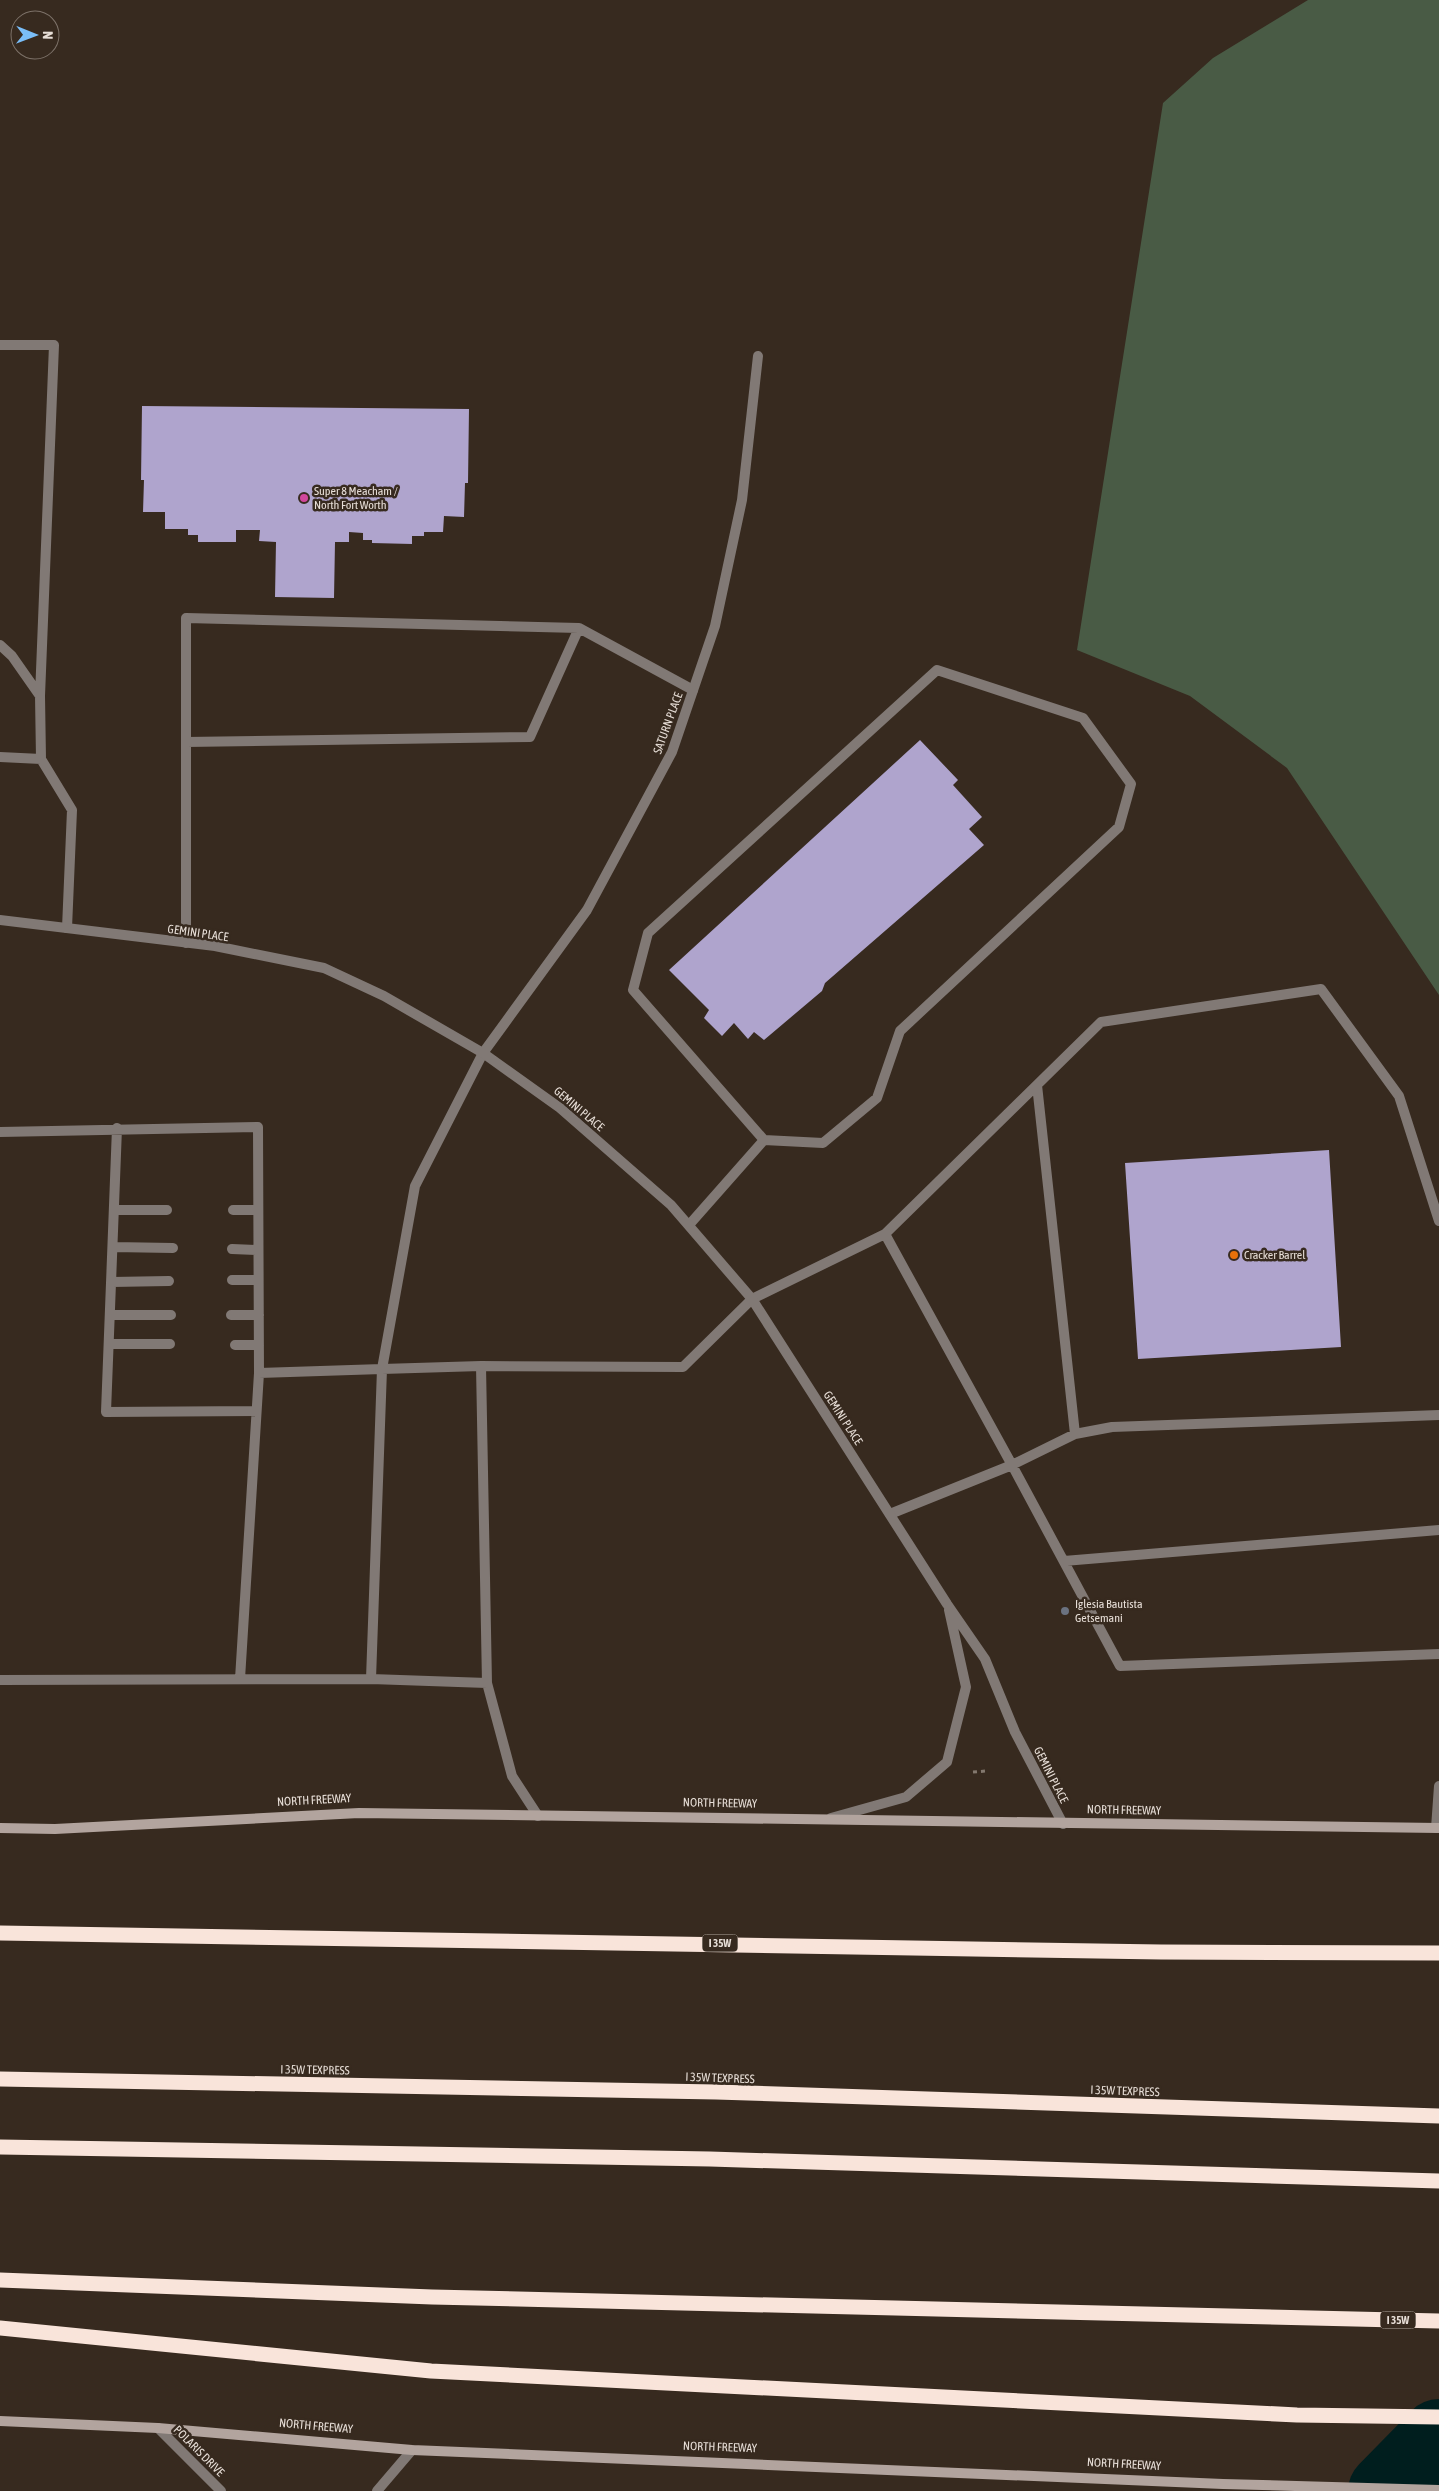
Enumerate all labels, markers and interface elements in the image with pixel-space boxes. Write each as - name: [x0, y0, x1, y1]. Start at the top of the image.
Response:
- north arrow: [10, 10, 60, 60]
- text: N: [40, 31, 56, 39]
- place label: Super 8 Meacham / North Fort Worth: [314, 484, 398, 512]
- marker: Super 8 Meacham / North Fort Worth: [298, 492, 310, 504]
- street label: SATURN PLACE: [650, 690, 686, 756]
- street label: GEMINI PLACE: [167, 922, 229, 944]
- street label: GEMINI PLACE: [551, 1084, 607, 1134]
- place label: Cracker Barrel: [1244, 1248, 1306, 1262]
- marker: Cracker Barrel: [1228, 1249, 1240, 1261]
- street label: GEMINI PLACE: [820, 1388, 866, 1448]
- place label: Iglesia Bautista Getsemani: [1075, 1597, 1143, 1625]
- marker: Iglesia Bautista Getsemani: [1059, 1605, 1071, 1617]
- street label: GEMINI PLACE: [1031, 1745, 1071, 1805]
- street label: NORTH FREEWAY: [277, 1791, 352, 1809]
- street label: NORTH FREEWAY: [683, 1795, 758, 1811]
- street label: NORTH FREEWAY: [1087, 1802, 1162, 1818]
- road number: I 35W: [702, 1935, 738, 1952]
- street label: I 35W TEXPRESS: [280, 2062, 350, 2078]
- street label: I 35W TEXPRESS: [685, 2070, 755, 2086]
- street label: I 35W TEXPRESS: [1090, 2083, 1160, 2099]
- road number: I 35W: [1380, 2312, 1416, 2328]
- street label: NORTH FREEWAY: [278, 2416, 354, 2436]
- street label: POLARIS DRIVE: [171, 2423, 227, 2479]
- street label: NORTH FREEWAY: [683, 2439, 758, 2455]
- street label: NORTH FREEWAY: [1087, 2455, 1162, 2473]

